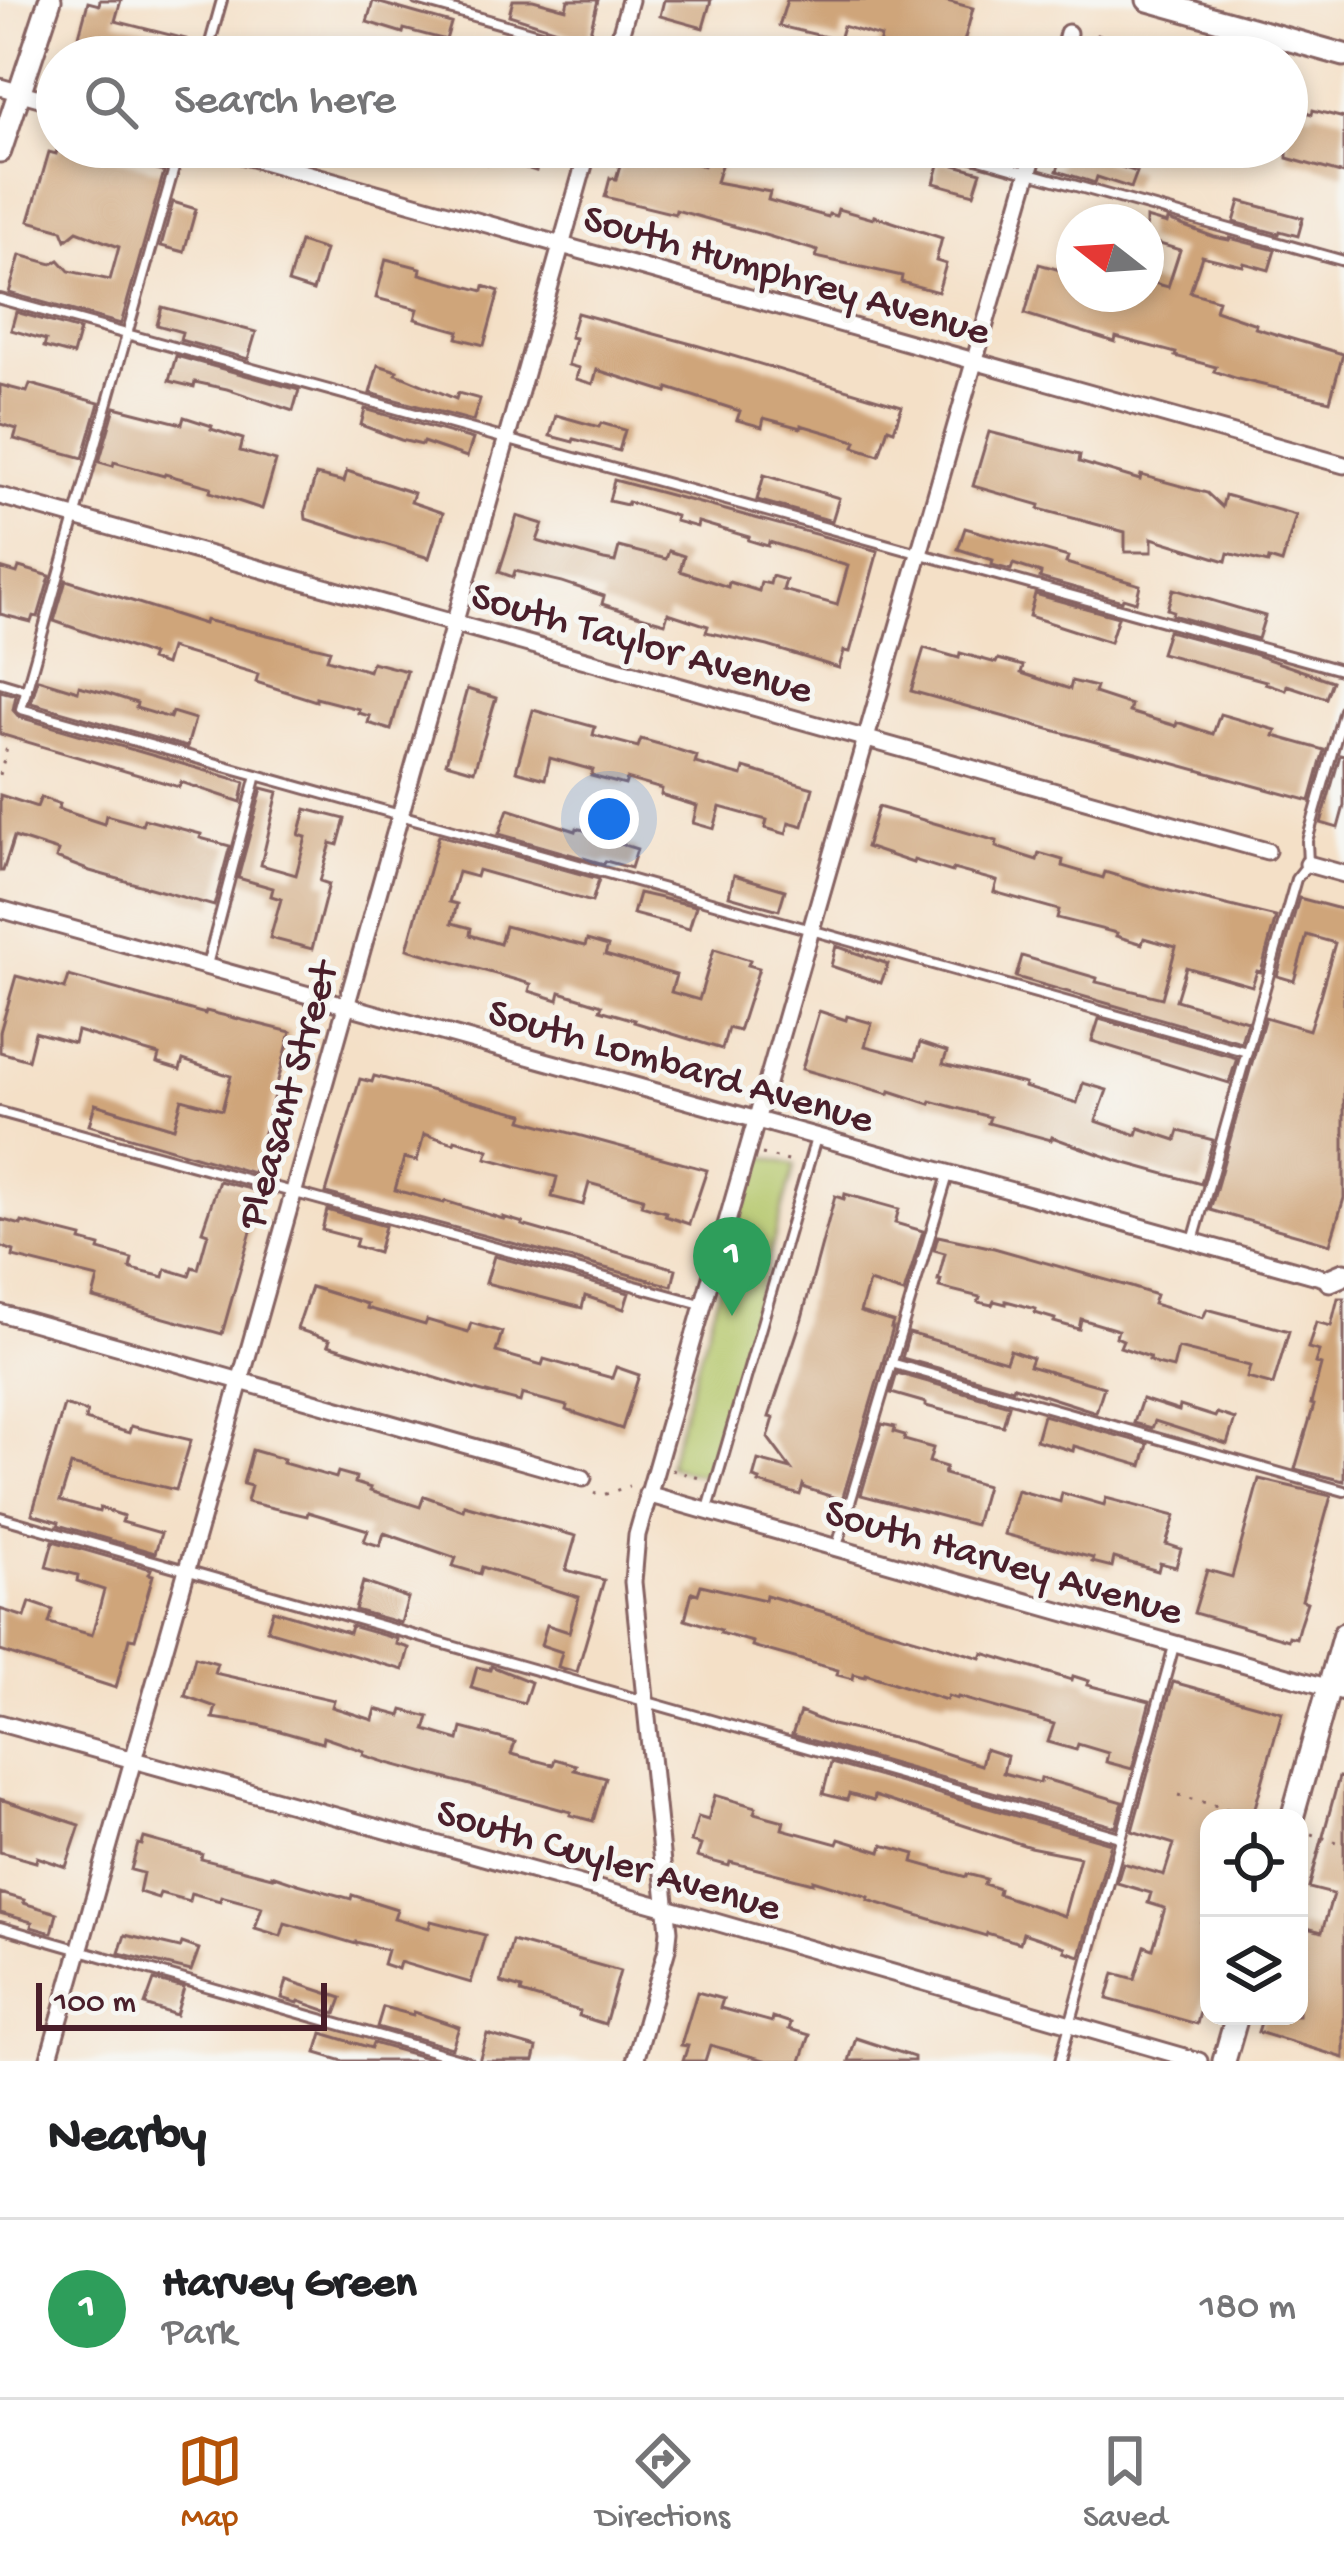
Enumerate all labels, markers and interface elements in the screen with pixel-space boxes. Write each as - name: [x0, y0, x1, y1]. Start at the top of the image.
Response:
- search box: [36, 36, 1308, 168]
- icon: search: [78, 69, 144, 135]
- text: Search here: [174, 76, 396, 129]
- street label: South Humphrey Avenue: [577, 197, 996, 360]
- north arrow: [1056, 204, 1164, 312]
- street label: South Taylor Avenue: [465, 574, 819, 719]
- your location: [579, 789, 639, 849]
- street label: Pleasant Street: [229, 953, 354, 1237]
- street label: South Lombard Avenue: [481, 991, 880, 1148]
- pin: 1: [693, 1217, 771, 1316]
- street label: South Harvey Avenue: [818, 1491, 1189, 1640]
- street label: South Cuyler Avenue: [430, 1791, 787, 1936]
- map controls: [1200, 1809, 1308, 2025]
- button: locate: [1200, 1809, 1308, 1917]
- button: layers: [1200, 1917, 1308, 2025]
- scale bar: [36, 1977, 327, 2030]
- text: 100 m: [54, 1985, 136, 2023]
- text: Nearby: [48, 2109, 206, 2169]
- text: Harvey Green: [162, 2259, 417, 2312]
- text: 1: [79, 2286, 95, 2332]
- text: 180 m: [1200, 2286, 1296, 2332]
- text: Park: [162, 2312, 236, 2358]
- tab: Map: [177, 2428, 243, 2538]
- tab: Directions: [596, 2428, 730, 2538]
- tab: Saved: [1083, 2428, 1167, 2538]

